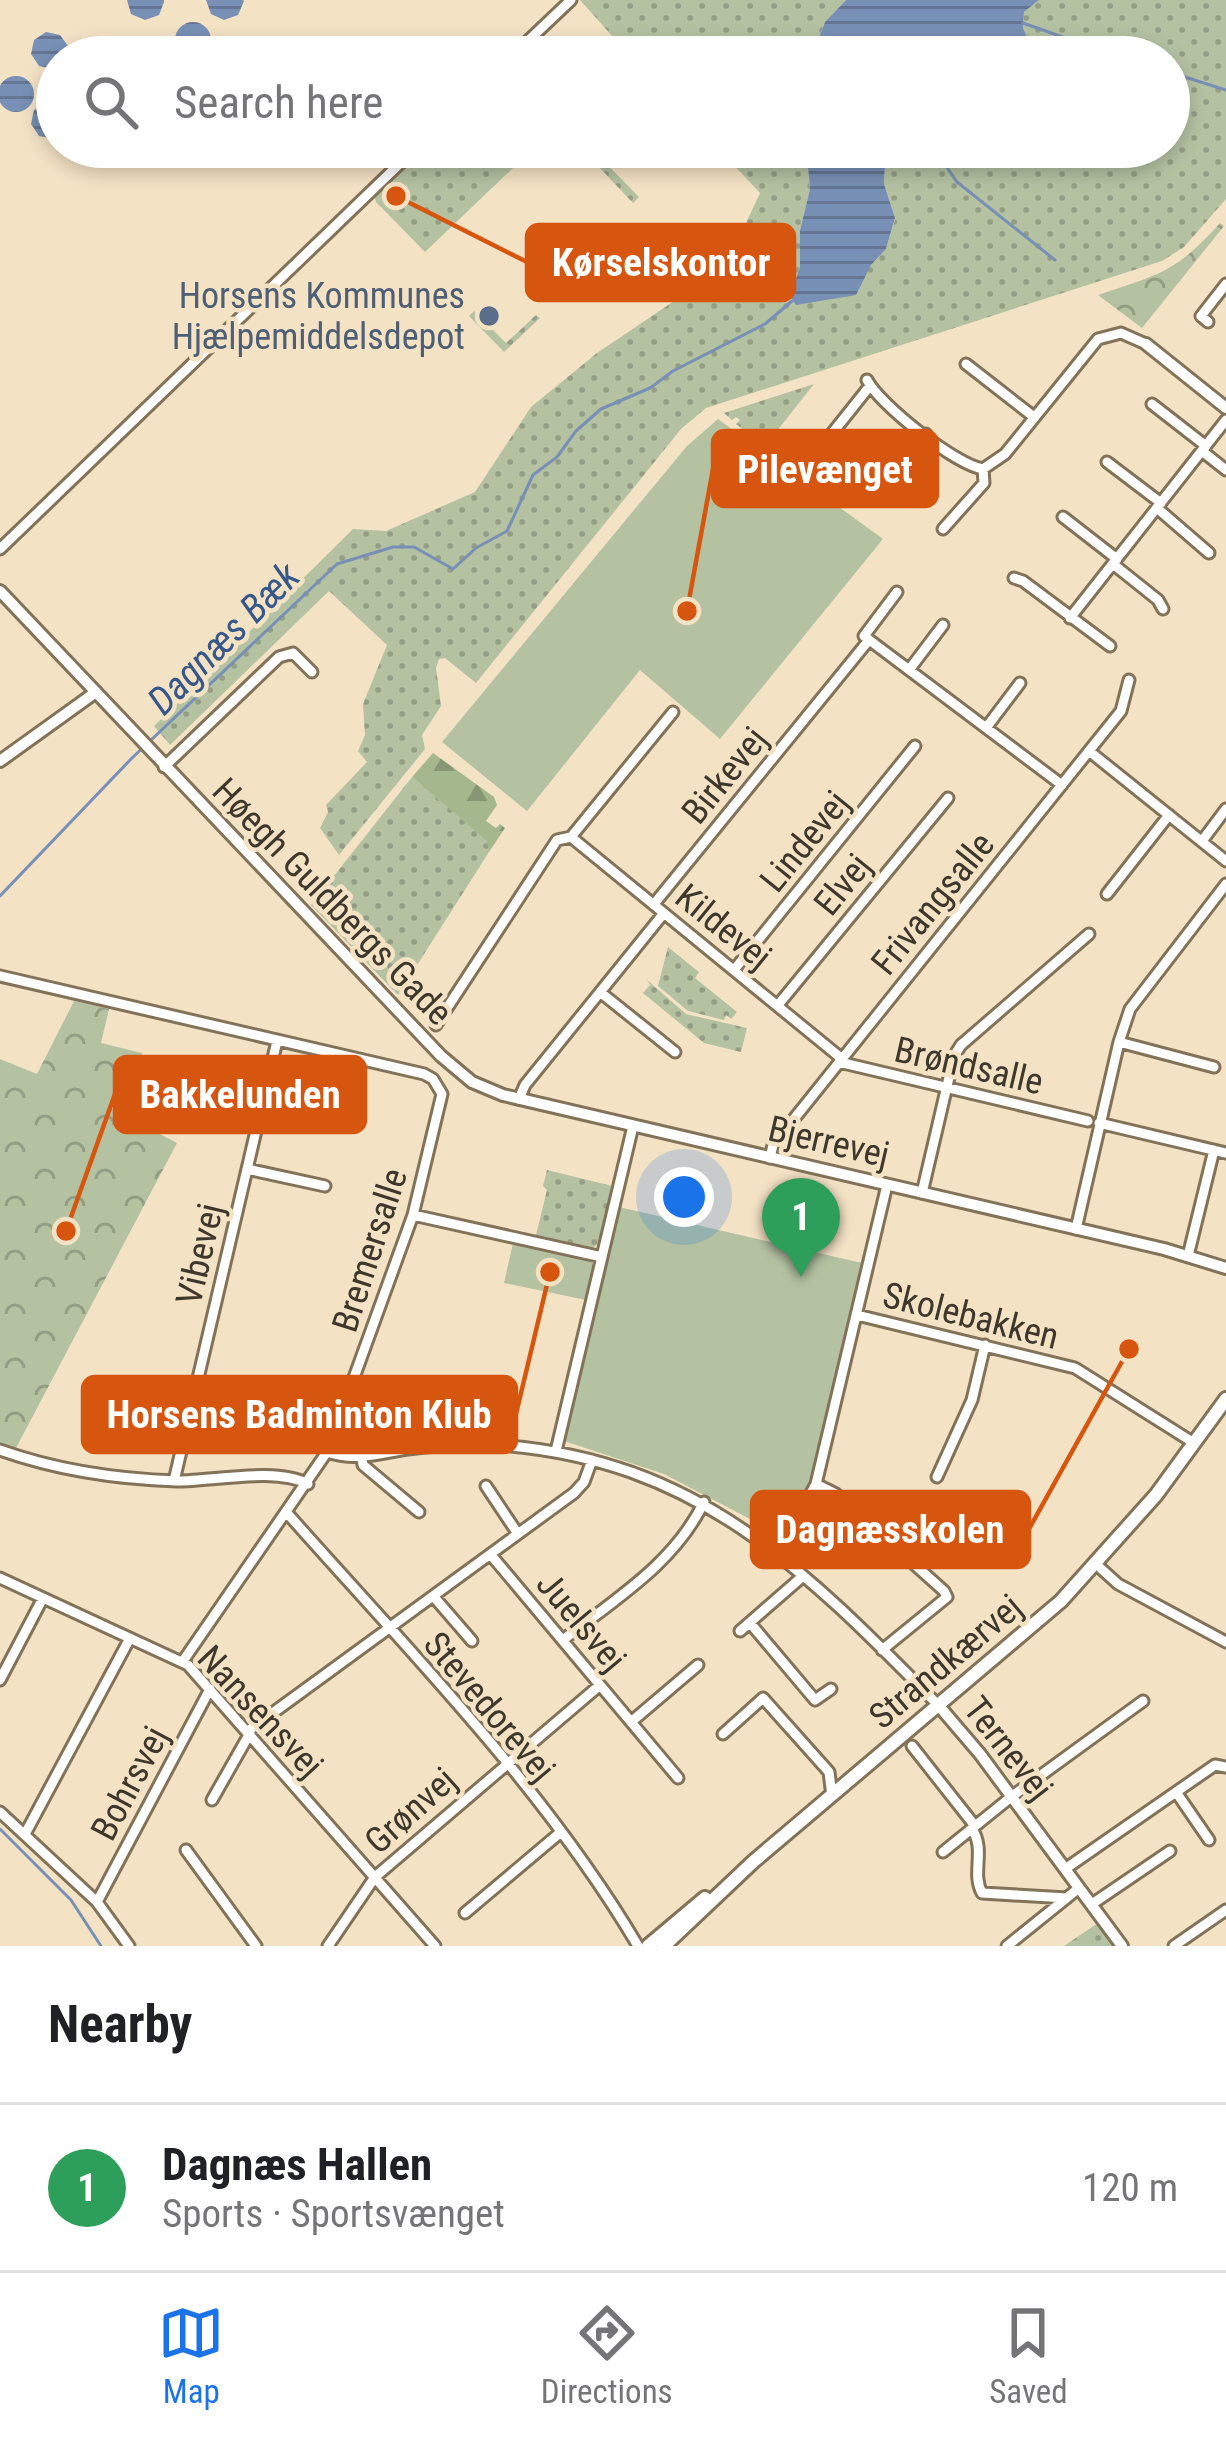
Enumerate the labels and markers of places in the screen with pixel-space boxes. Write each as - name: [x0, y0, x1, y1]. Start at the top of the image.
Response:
- callout: Kørselskontor: [527, 225, 794, 300]
- place label: Horsens Kommunes Hjælpemiddelsdepot: [172, 275, 465, 358]
- marker: Horsens Kommunes Hjælpemiddelsdepot: [476, 303, 502, 329]
- callout: Pilevænget: [713, 431, 937, 506]
- callout: Bakkelunden: [115, 1057, 365, 1132]
- pin: 1: [762, 1178, 840, 1277]
- callout: Horsens Badminton Klub: [83, 1377, 516, 1452]
- callout: Dagnæsskolen: [752, 1492, 1029, 1567]

